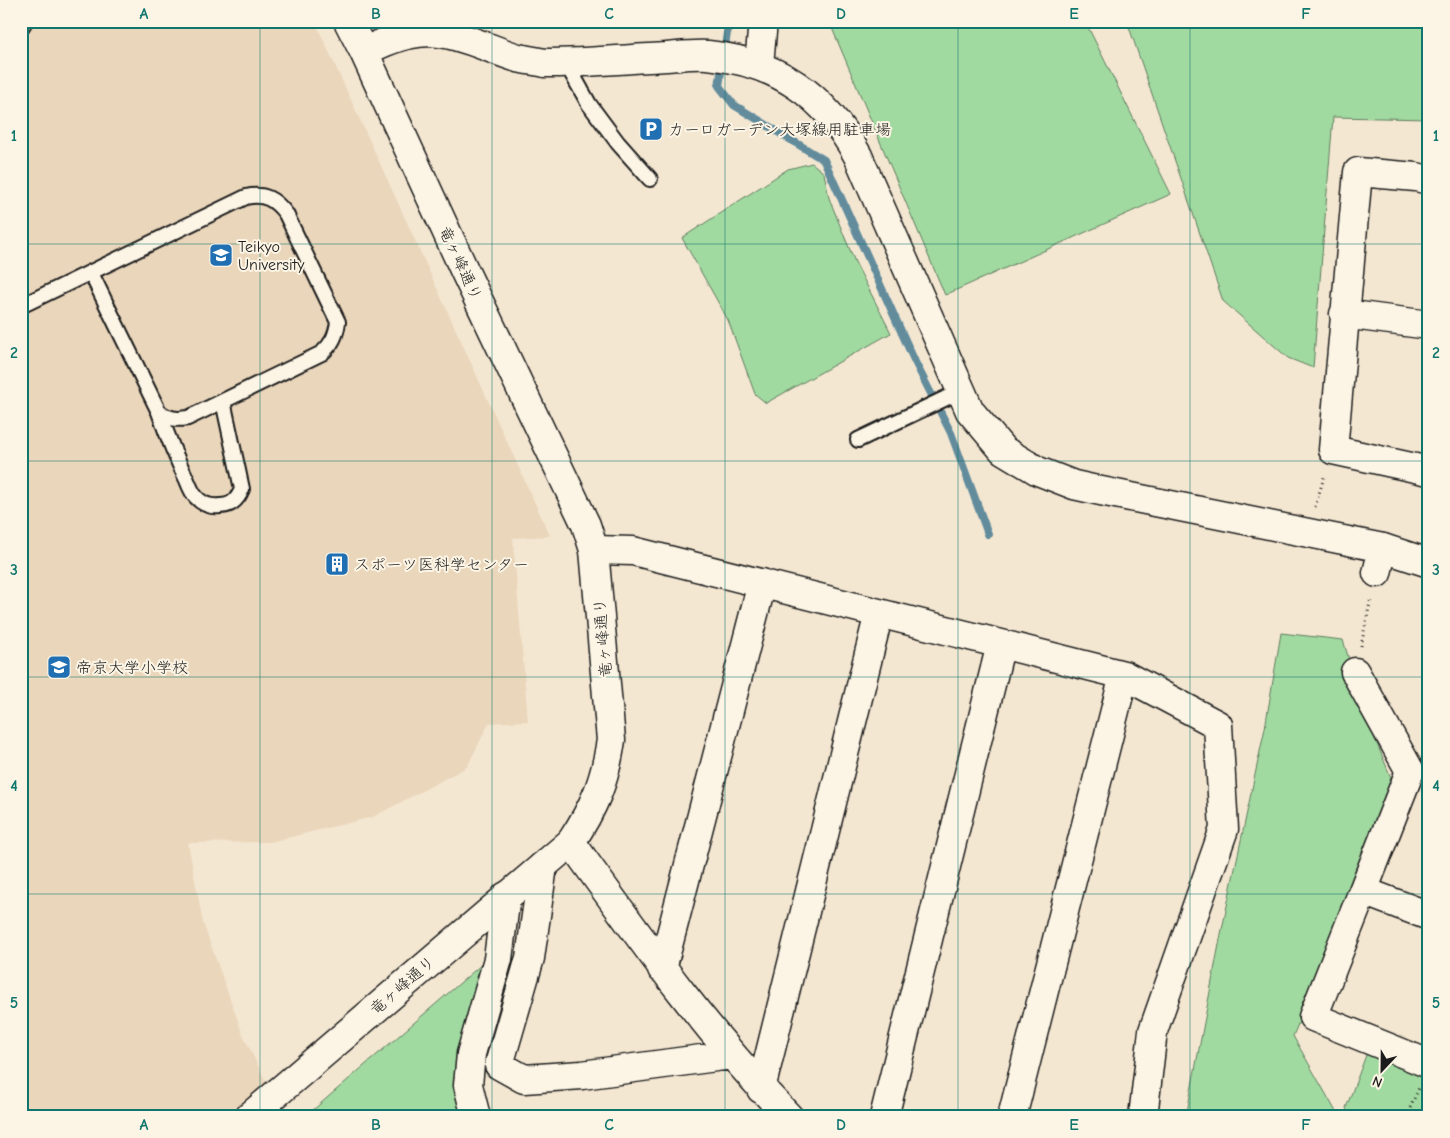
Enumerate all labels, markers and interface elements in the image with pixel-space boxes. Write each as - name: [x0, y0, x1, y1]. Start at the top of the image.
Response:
- text: A: [140, 5, 149, 23]
- text: B: [371, 5, 381, 23]
- text: C: [604, 5, 614, 23]
- text: D: [836, 5, 846, 23]
- text: E: [1069, 5, 1079, 23]
- text: F: [1301, 5, 1311, 23]
- parking icon: カーロガーデン大塚線用駐車場: [638, 116, 664, 142]
- place label: カーロガーデン大塚線用駐車場: [668, 121, 891, 139]
- text: 1: [11, 127, 17, 145]
- text: 1: [1433, 127, 1439, 145]
- street label: 竜ヶ峰通り: [435, 223, 485, 303]
- place label: Teikyo University: [238, 238, 305, 274]
- school or university icon: Teikyo University: [208, 242, 234, 268]
- text: 2: [10, 344, 18, 362]
- text: 2: [1432, 344, 1440, 362]
- building icon: スポーツ医科学センター: [324, 551, 350, 577]
- place label: スポーツ医科学センター: [354, 556, 529, 574]
- text: 3: [10, 561, 18, 579]
- text: 3: [1432, 561, 1440, 579]
- street label: 竜ヶ峰通り: [591, 597, 615, 679]
- school or university icon: 帝京大学小学校: [46, 654, 72, 680]
- place label: 帝京大学小学校: [76, 659, 188, 677]
- text: 4: [10, 777, 18, 795]
- text: 4: [1432, 777, 1440, 795]
- street label: 竜ヶ峰通り: [367, 953, 439, 1019]
- text: 5: [10, 994, 18, 1012]
- text: 5: [1432, 994, 1440, 1012]
- north arrow: [1358, 1046, 1408, 1096]
- text: N: [1370, 1072, 1385, 1091]
- text: A: [140, 1116, 149, 1134]
- text: B: [371, 1116, 381, 1134]
- text: C: [604, 1116, 614, 1134]
- text: D: [836, 1116, 846, 1134]
- text: E: [1069, 1116, 1079, 1134]
- text: F: [1301, 1116, 1311, 1134]

